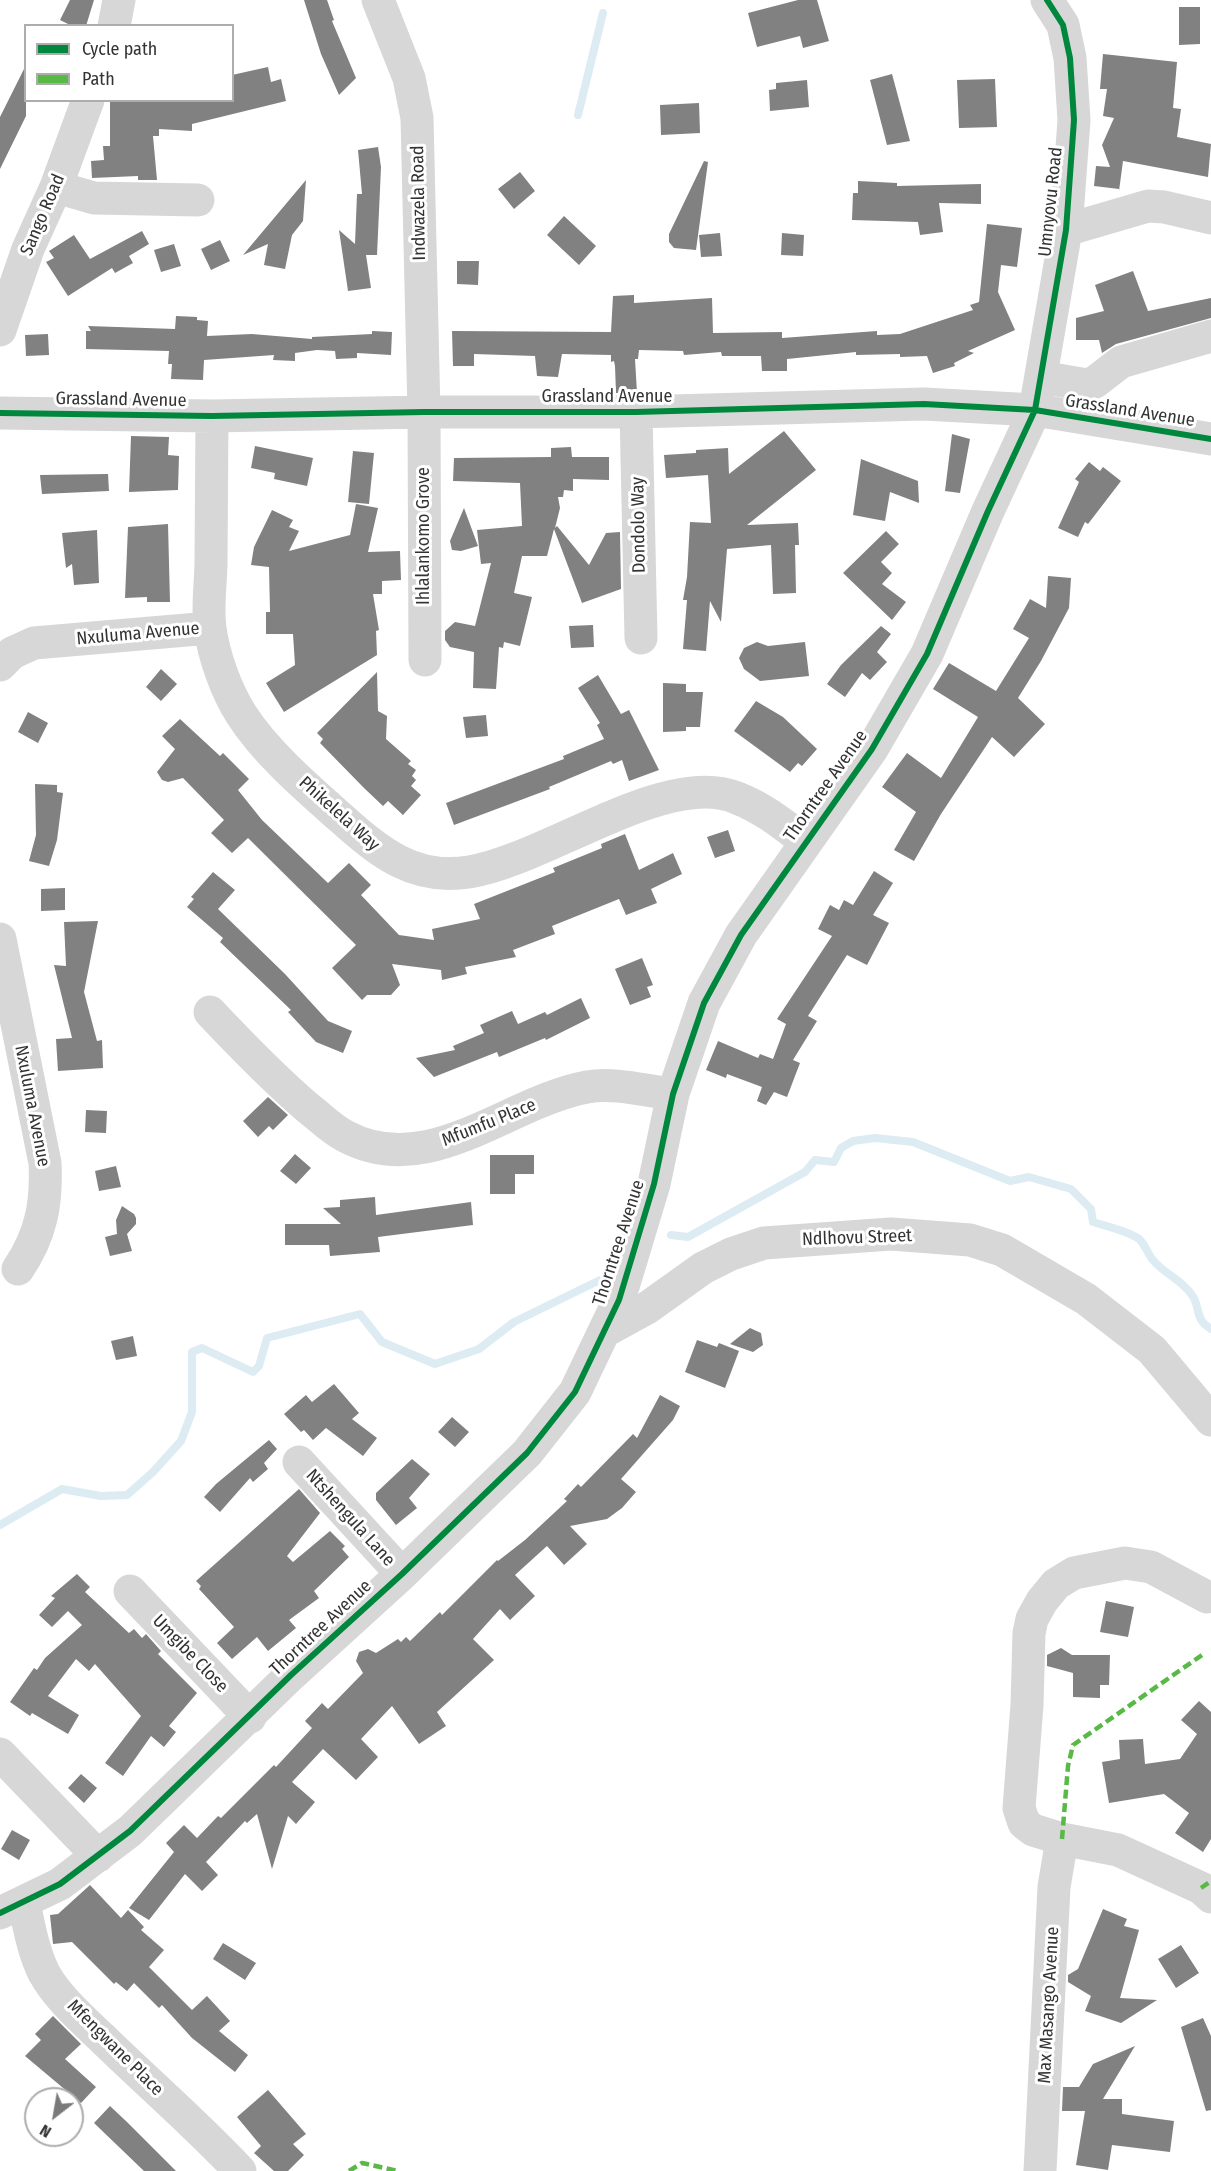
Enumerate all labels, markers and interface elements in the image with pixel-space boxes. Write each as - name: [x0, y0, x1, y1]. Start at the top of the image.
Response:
- legend: [24, 24, 234, 102]
- text: Cycle path: [82, 38, 157, 60]
- text: Path: [82, 68, 115, 90]
- street label: Indwazela Road: [407, 145, 431, 261]
- street label: Umnyovu Road: [1035, 146, 1067, 258]
- street label: Sango Road: [16, 171, 70, 259]
- street label: Grassland Avenue: [542, 386, 672, 408]
- street label: Grassland Avenue: [55, 388, 187, 412]
- street label: Grassland Avenue: [1064, 390, 1196, 432]
- street label: Ihlalankomo Grove: [413, 467, 435, 605]
- street label: Dondolo Way: [627, 477, 651, 573]
- street label: Nxuluma Avenue: [76, 618, 200, 650]
- street label: Thorntree Avenue: [780, 726, 872, 846]
- street label: Phikelela Way: [294, 772, 384, 856]
- street label: Nxuluma Avenue: [10, 1043, 54, 1169]
- street label: Mfumfu Place: [439, 1094, 539, 1152]
- street label: Thorntree Avenue: [589, 1177, 649, 1309]
- street label: Ndlhovu Street: [802, 1225, 912, 1251]
- street label: Ntshengula Lane: [301, 1465, 399, 1571]
- street label: Thorntree Avenue: [266, 1575, 376, 1681]
- street label: Umgibe Close: [148, 1611, 232, 1697]
- street label: Max Masango Avenue: [1034, 1926, 1064, 2084]
- street label: Mfengwane Place: [62, 1995, 168, 2101]
- north arrow: [24, 2087, 84, 2147]
- text: N: [36, 2121, 55, 2142]

